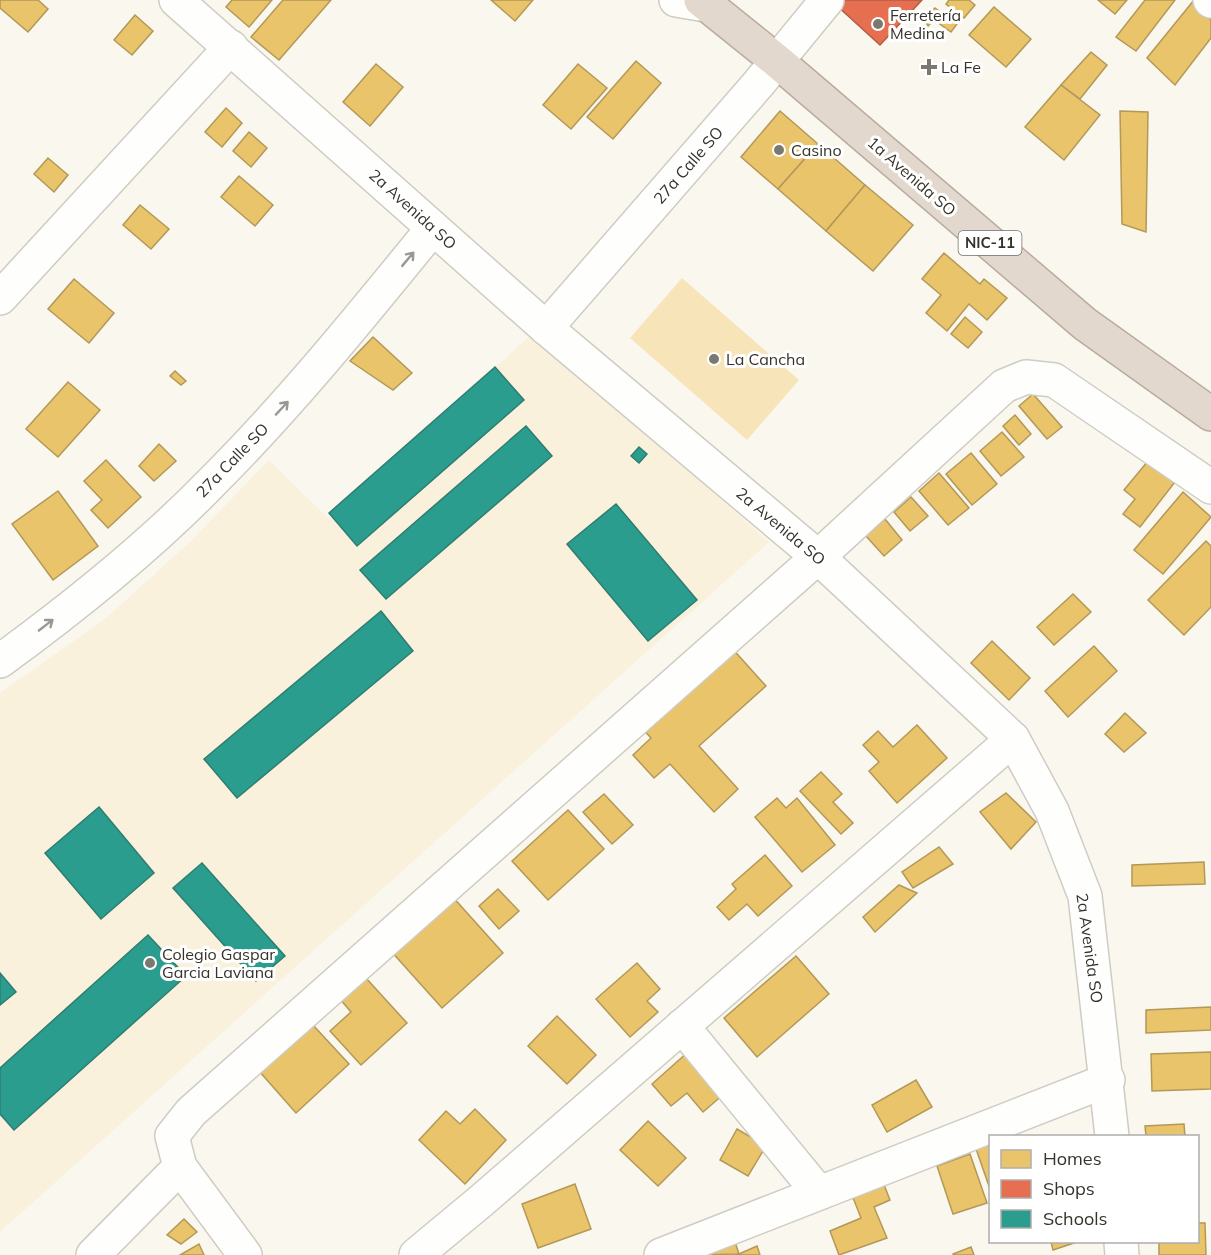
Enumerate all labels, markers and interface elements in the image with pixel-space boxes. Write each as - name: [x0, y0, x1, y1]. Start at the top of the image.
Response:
- place label: Ferretería Medina: [890, 5, 961, 43]
- marker: Ferretería Medina: [871, 17, 885, 31]
- place label: La Fe: [941, 57, 981, 77]
- marker: La Fe: [922, 60, 936, 74]
- street label: 27a Calle SO: [649, 122, 727, 208]
- street label: 1a Avenida SO: [864, 132, 960, 220]
- place label: Casino: [791, 140, 842, 160]
- marker: Casino: [772, 143, 786, 157]
- street label: 2a Avenida SO: [365, 165, 461, 253]
- road number: NIC-11: [958, 231, 1022, 255]
- one-way arrow: [401, 251, 414, 267]
- place label: La Cancha: [726, 349, 805, 369]
- marker: La Cancha: [707, 352, 721, 366]
- one-way arrow: [275, 401, 289, 416]
- street label: 27a Calle SO: [191, 418, 273, 502]
- street label: 2a Avenida SO: [732, 483, 830, 569]
- one-way arrow: [38, 619, 54, 632]
- street label: 2a Avenida SO: [1072, 892, 1108, 1004]
- place label: Colegio Gaspar Garcia Laviana: [162, 944, 275, 982]
- marker: Colegio Gaspar Garcia Laviana: [143, 956, 157, 970]
- legend: [989, 1135, 1199, 1243]
- text: Homes: [1043, 1147, 1102, 1170]
- text: Shops: [1043, 1177, 1095, 1200]
- text: Schools: [1043, 1207, 1108, 1230]

